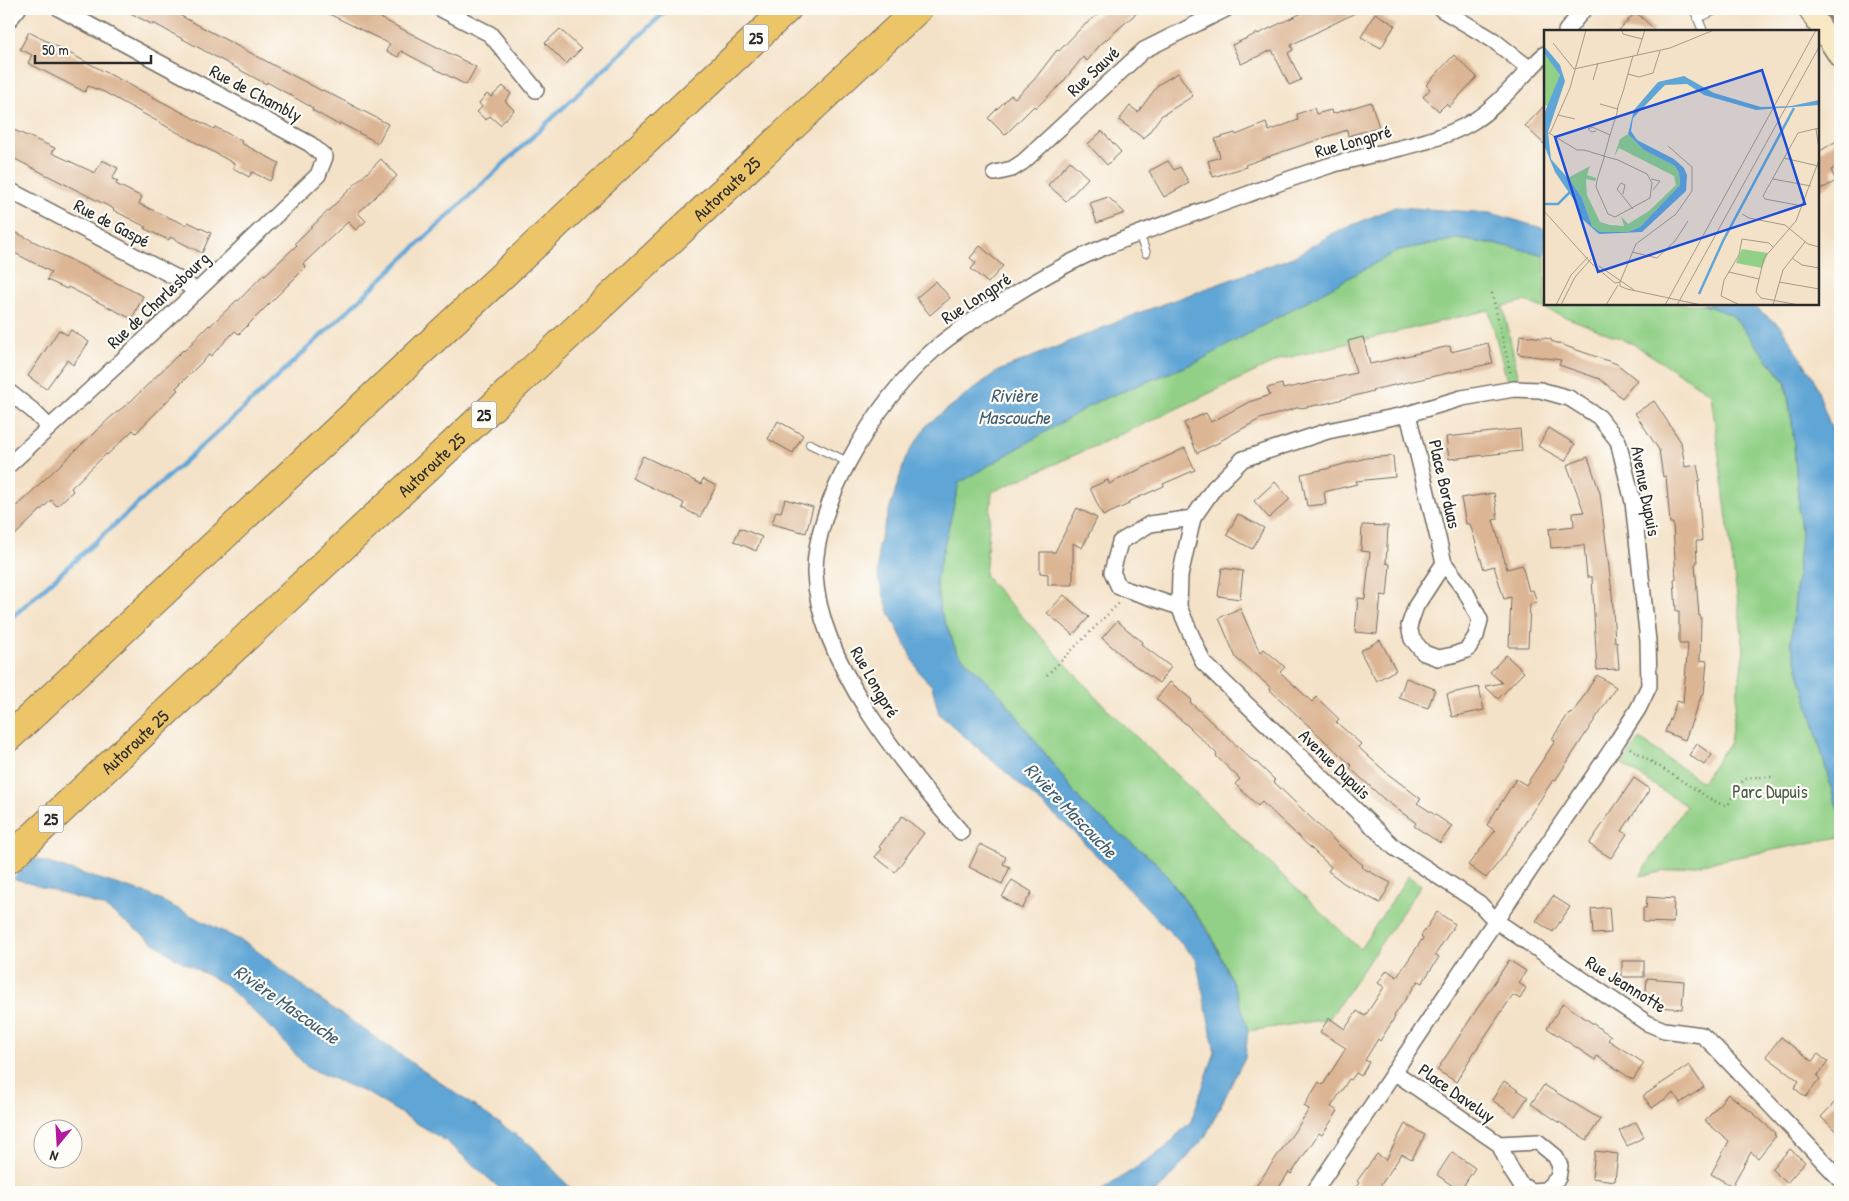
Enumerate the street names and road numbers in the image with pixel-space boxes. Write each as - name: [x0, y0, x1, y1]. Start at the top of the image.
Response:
- road number: 25: [744, 24, 768, 52]
- street label: Rue Sauvé: [1061, 40, 1125, 102]
- street label: Rue de Chambly: [205, 58, 307, 128]
- street label: Rue Longpré: [1312, 118, 1394, 164]
- street label: Autoroute 25: [687, 150, 766, 226]
- street label: Rue de Gaspé: [70, 193, 154, 253]
- street label: Rue de Charlesbourg: [101, 246, 215, 354]
- street label: Rue Longpré: [936, 266, 1016, 330]
- road number: 25: [472, 402, 496, 428]
- street label: Autoroute 25: [392, 426, 471, 502]
- street label: Place Borduas: [1423, 437, 1467, 531]
- street label: Avenue Dupuis: [1625, 444, 1667, 538]
- street label: Rue Longpré: [845, 642, 905, 722]
- street label: Autoroute 25: [95, 703, 174, 779]
- street label: Avenue Dupuis: [1293, 723, 1377, 805]
- road number: 25: [38, 806, 64, 832]
- street label: Rue Jeannotte: [1581, 949, 1671, 1019]
- street label: Place Daveluy: [1414, 1057, 1501, 1129]

